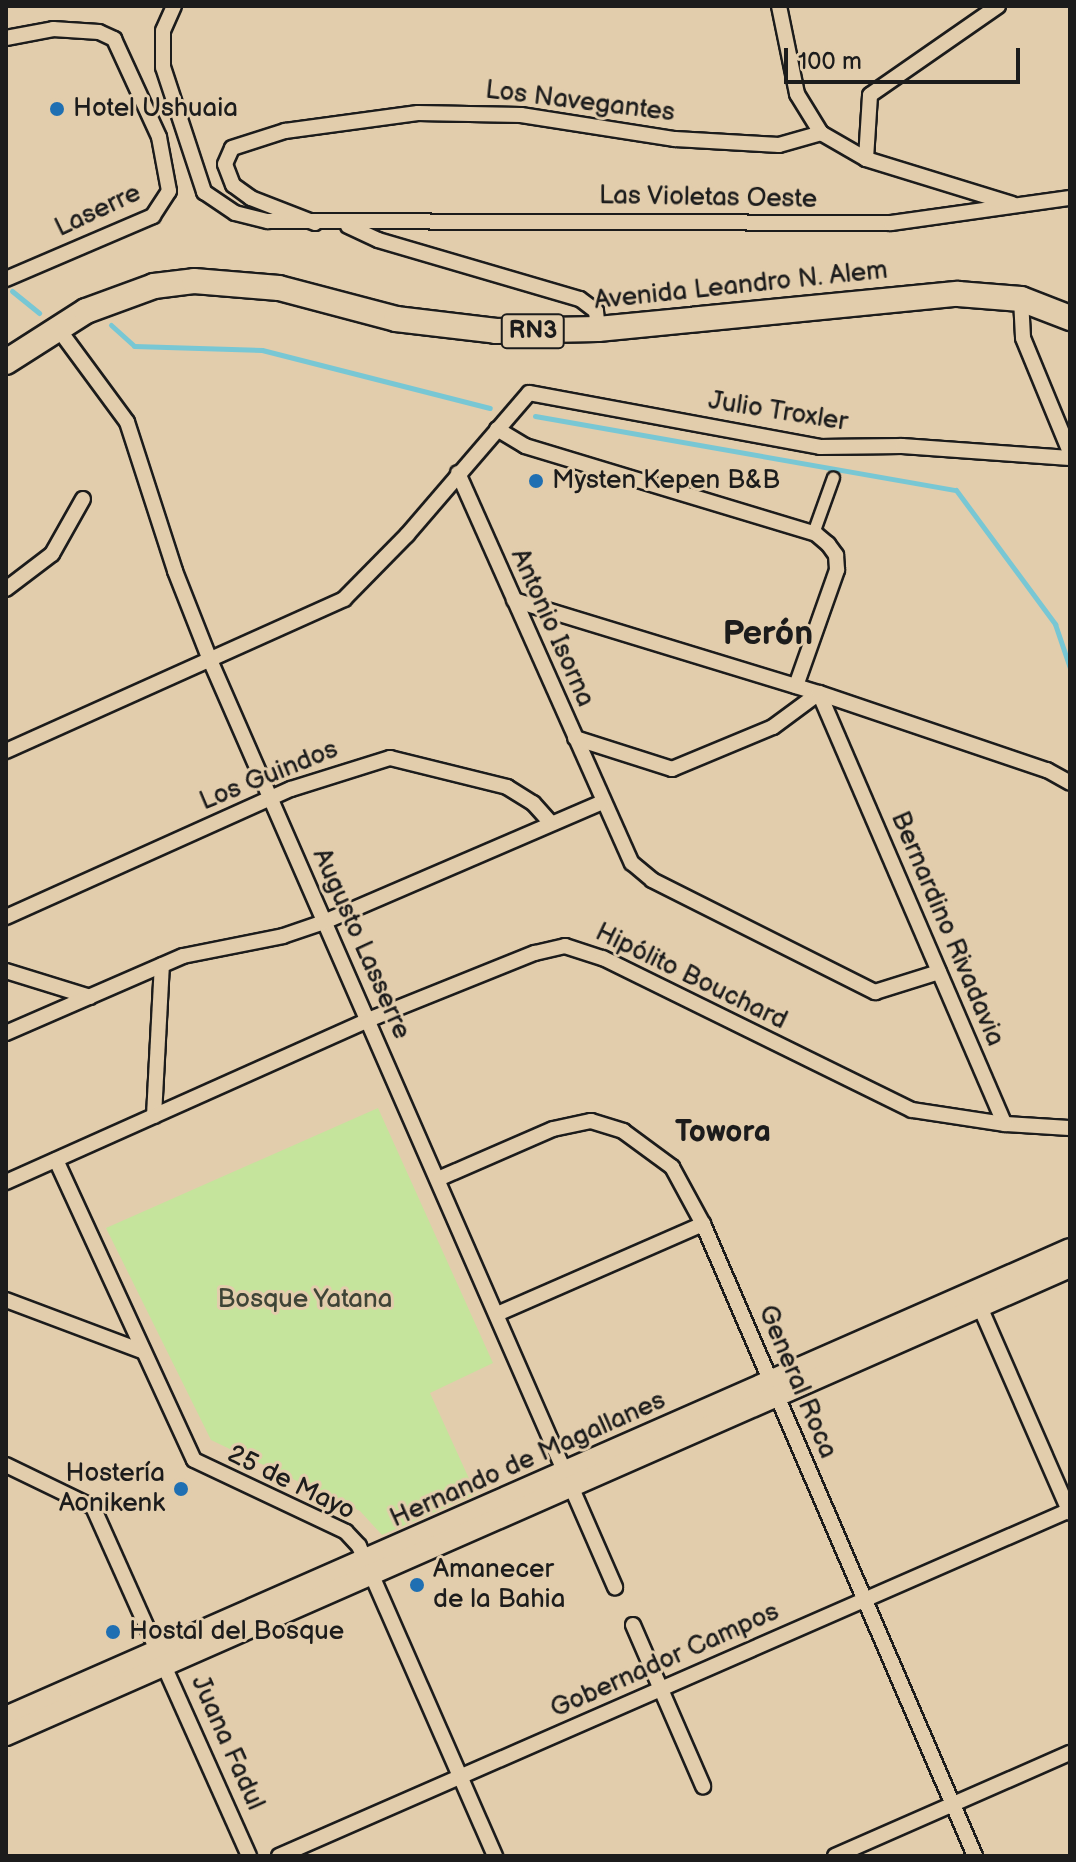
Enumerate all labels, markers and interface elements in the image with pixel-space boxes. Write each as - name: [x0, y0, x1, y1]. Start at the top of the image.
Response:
- scale bar: [788, 32, 1024, 82]
- text: 100 m: [798, 47, 862, 76]
- street label: Los Navegantes: [483, 75, 677, 129]
- place label: Hotel Ushuaia: [73, 93, 238, 125]
- marker: Hotel Ushuaia: [48, 100, 66, 118]
- street label: Laserre: [50, 178, 146, 244]
- street label: Las Violetas Oeste: [598, 180, 818, 216]
- street label: Avenida Leandro N. Alem: [593, 255, 889, 317]
- road number: RN3: [499, 311, 567, 351]
- street label: Julio Troxler: [706, 386, 850, 438]
- place label: Mysten Kepen B&B: [552, 465, 780, 497]
- marker: Mysten Kepen B&B: [527, 472, 545, 490]
- street label: Antonio Isorna: [503, 544, 601, 712]
- district label: Perón: [723, 614, 813, 654]
- street label: Los Guindos: [195, 734, 343, 818]
- street label: Bernardino Rivadavia: [883, 807, 1011, 1051]
- street label: Augusto Lasserre: [305, 844, 417, 1044]
- street label: Hipólito Bouchard: [590, 917, 792, 1037]
- district label: Towora: [675, 1114, 771, 1150]
- park label: Bosque Yatana: [217, 1284, 393, 1316]
- street label: General Roca: [751, 1301, 843, 1463]
- street label: Hernando de Magallanes: [386, 1385, 670, 1535]
- street label: 25 de Mayo: [222, 1439, 360, 1527]
- place label: Hostería Aonikenk: [59, 1458, 165, 1520]
- marker: Hostería Aonikenk: [172, 1480, 190, 1498]
- place label: Amanecer de la Bahia: [433, 1554, 565, 1616]
- marker: Amanecer de la Bahia: [408, 1576, 426, 1594]
- street label: Gobernador Campos: [546, 1597, 784, 1725]
- place label: Hostal del Bosque: [129, 1616, 344, 1648]
- marker: Hostal del Bosque: [104, 1623, 122, 1641]
- street label: Juana Fadul: [184, 1671, 270, 1815]

